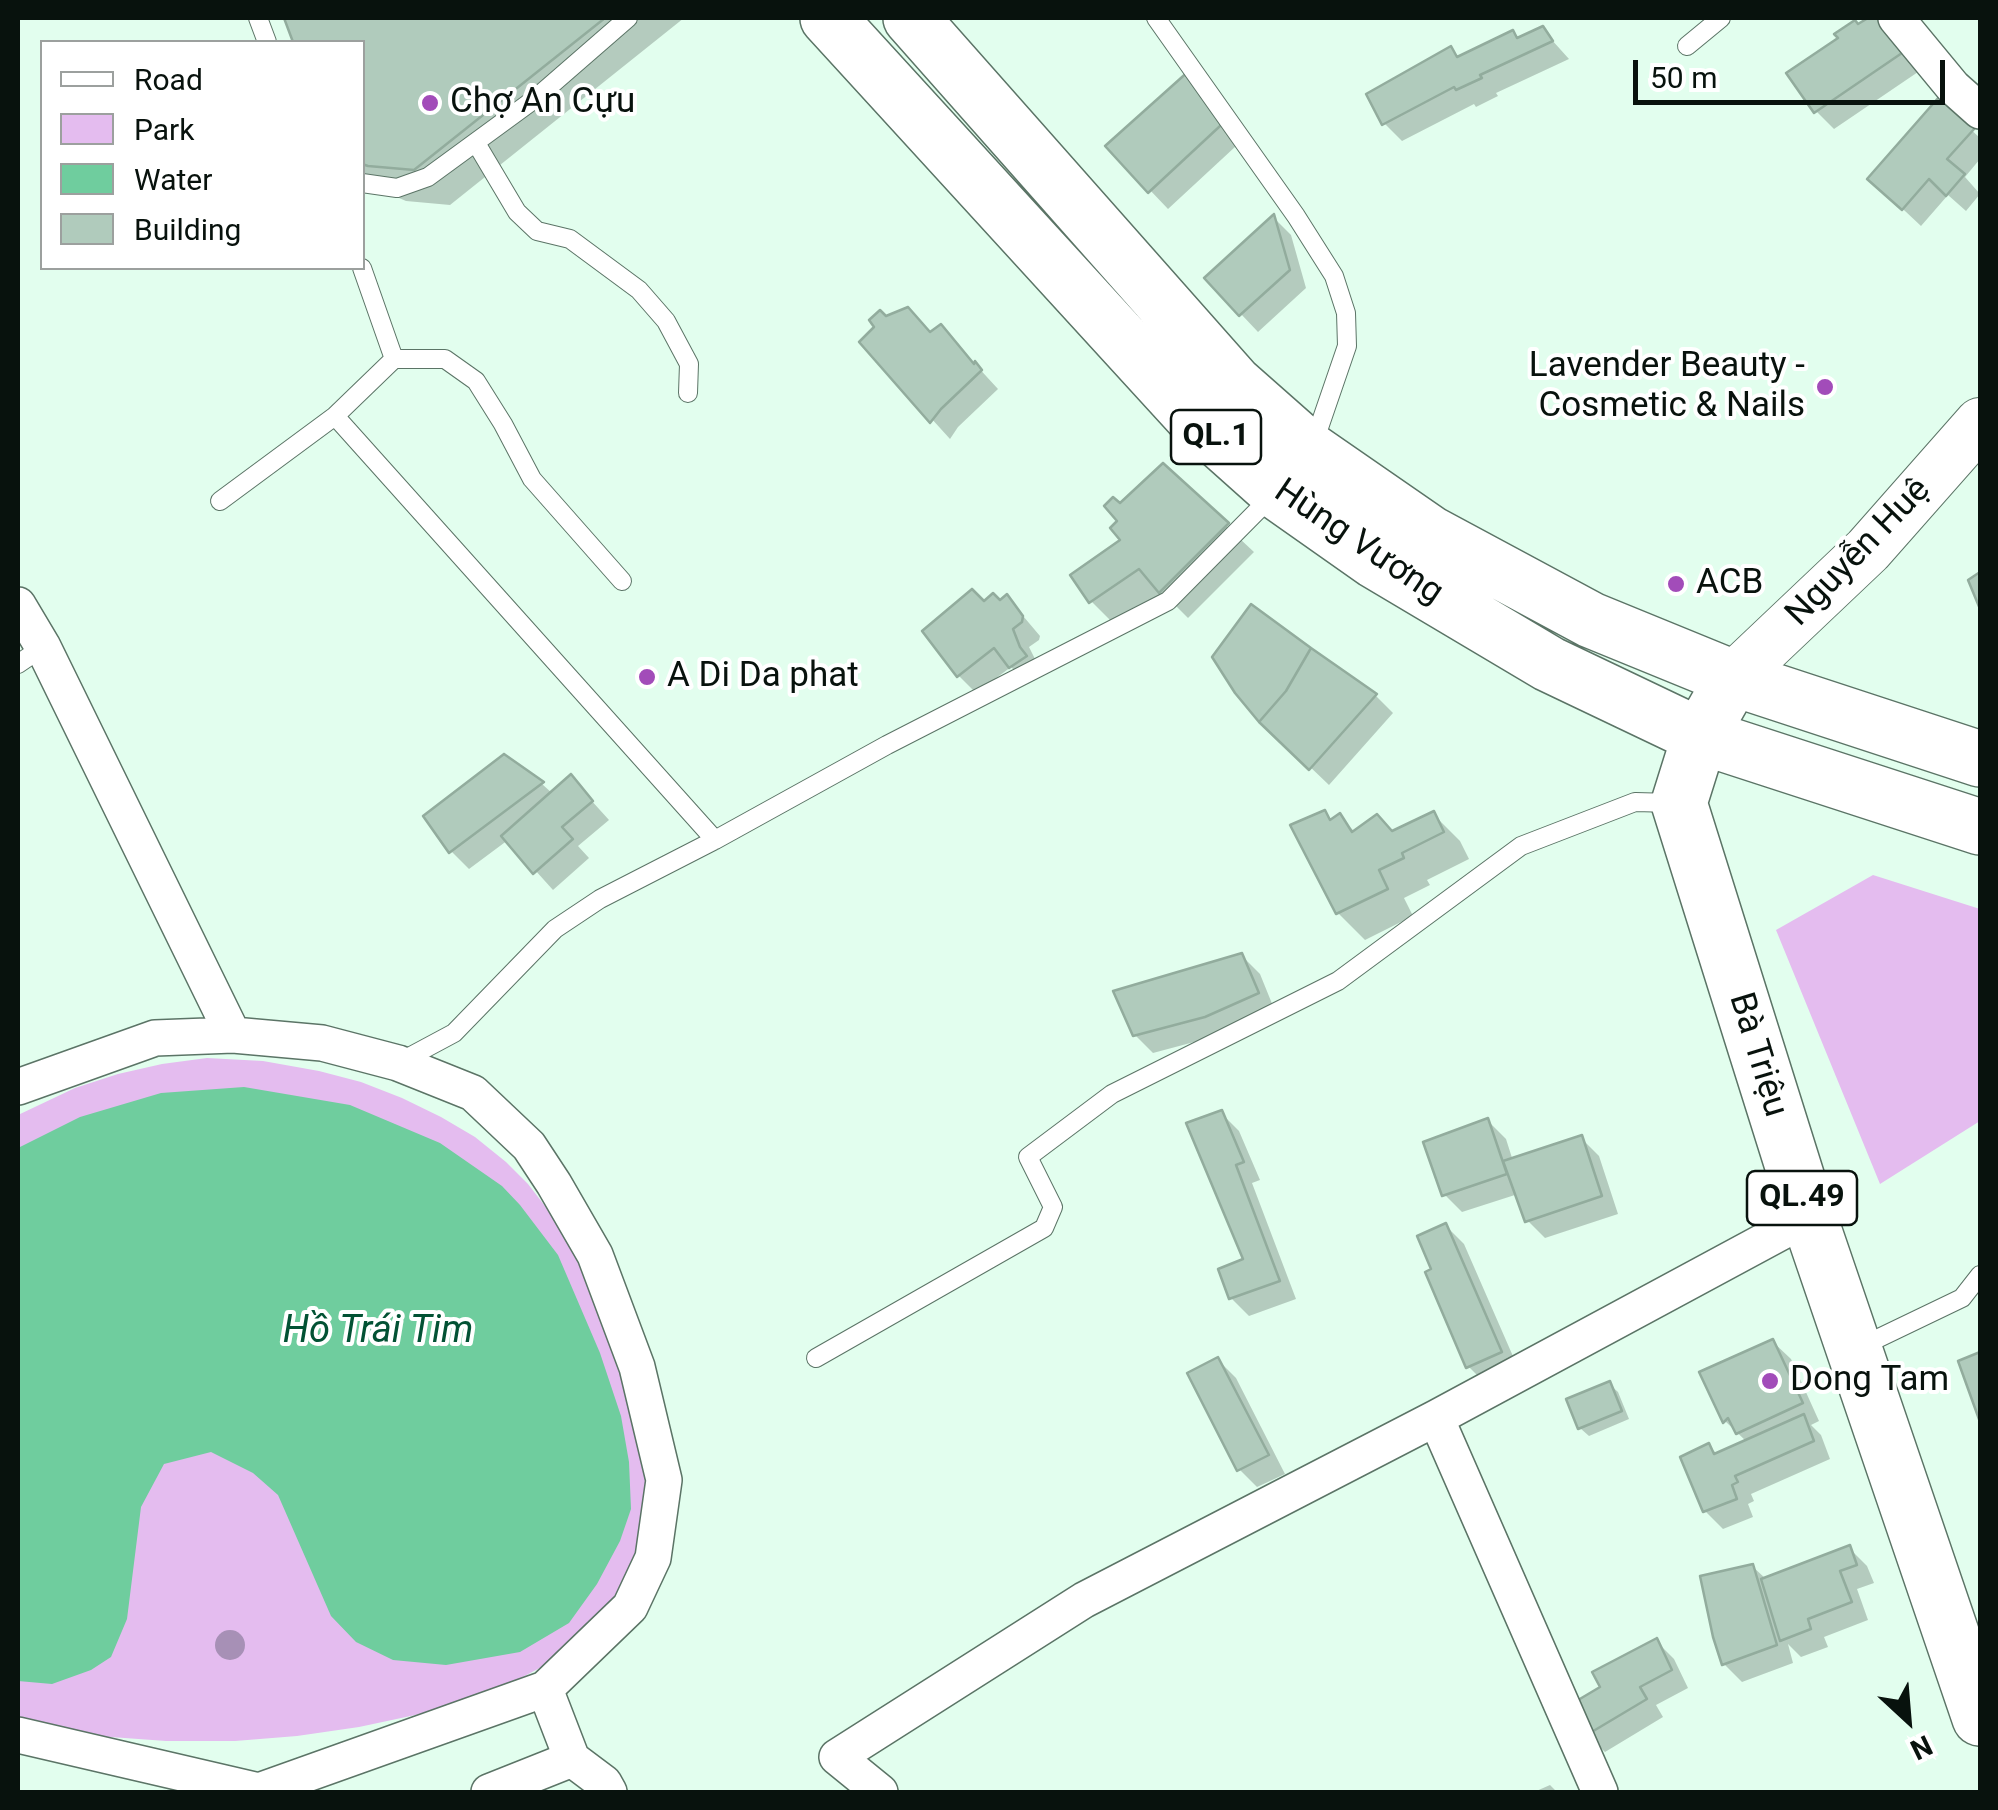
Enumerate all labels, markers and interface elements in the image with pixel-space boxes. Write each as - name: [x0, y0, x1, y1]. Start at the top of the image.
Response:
- legend: [40, 40, 365, 270]
- scale bar: [1638, 40, 1950, 102]
- text: 50 m: [1650, 60, 1717, 95]
- text: Road: [134, 62, 203, 97]
- place label: Chợ An Cựu: [450, 82, 635, 124]
- marker: Chợ An Cựu: [419, 92, 441, 114]
- text: Park: [134, 112, 194, 147]
- text: Water: [134, 162, 212, 197]
- text: Building: [134, 212, 241, 247]
- place label: Lavender Beauty - Cosmetic & Nails: [1529, 346, 1805, 428]
- marker: Lavender Beauty - Cosmetic & Nails: [1814, 376, 1836, 398]
- road number: QL.1: [1171, 410, 1261, 464]
- street label: Nguyễn Huệ: [1778, 470, 1940, 636]
- street label: Hùng Vương: [1266, 471, 1450, 615]
- place label: ACB: [1696, 563, 1763, 605]
- marker: ACB: [1665, 573, 1687, 595]
- place label: A Di Da phat: [667, 656, 859, 698]
- marker: A Di Da phat: [636, 666, 658, 688]
- street label: Bà Triệu: [1718, 988, 1796, 1122]
- road number: QL.49: [1747, 1171, 1857, 1225]
- water label: Hồ Trái Tim: [283, 1309, 473, 1355]
- place label: Dong Tam: [1790, 1360, 1949, 1402]
- marker: Dong Tam: [1759, 1370, 1781, 1392]
- north arrow: [1858, 1670, 1958, 1770]
- text: N: [1905, 1728, 1937, 1767]

